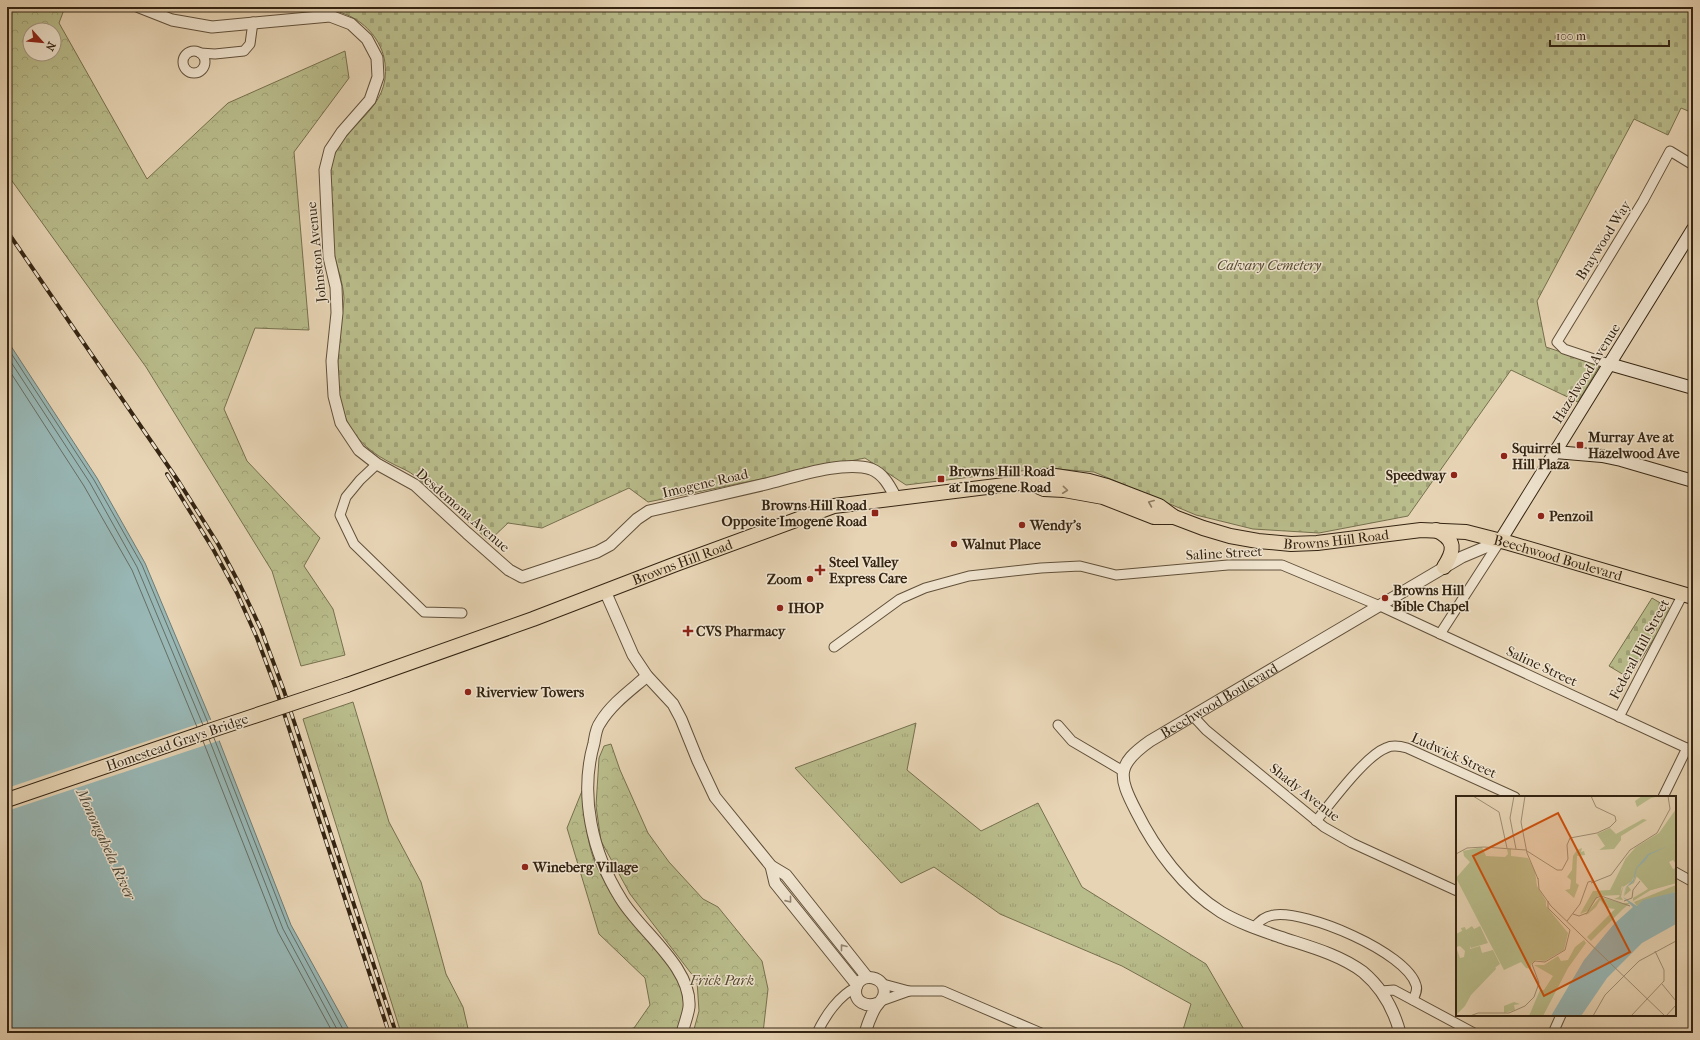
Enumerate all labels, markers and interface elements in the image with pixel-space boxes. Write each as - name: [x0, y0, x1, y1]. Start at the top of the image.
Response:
- north arrow: [22, 22, 62, 62]
- scale bar: [1550, 22, 1669, 48]
- text: 100 m: [1556, 29, 1586, 43]
- text: N: [42, 40, 58, 54]
- street label: Braywood Way: [1572, 197, 1635, 283]
- street label: Johnston Avenue: [303, 201, 330, 304]
- park label: Calvary Cemetery: [1217, 257, 1322, 274]
- street label: Hazelwood Avenue: [1549, 320, 1624, 426]
- place label: Murray Ave at Hazelwood Ave: [1587, 429, 1680, 462]
- place label: Squirrel Hill Plaza: [1512, 440, 1570, 473]
- marker: Murray Ave at Hazelwood Ave: [1575, 440, 1585, 450]
- marker: Squirrel Hill Plaza: [1499, 451, 1509, 461]
- place label: Browns Hill Road at Imogene Road: [949, 463, 1056, 496]
- street label: Desdemona Avenue: [412, 465, 513, 556]
- street label: Imogene Road: [660, 465, 750, 502]
- place label: Speedway: [1386, 467, 1448, 484]
- marker: Speedway: [1449, 470, 1459, 480]
- marker: Browns Hill Road at Imogene Road: [936, 474, 946, 484]
- one-way arrow: [1062, 485, 1068, 494]
- place label: Browns Hill Road Opposite Imogene Road: [722, 497, 868, 530]
- one-way arrow: [1148, 500, 1156, 508]
- marker: Browns Hill Road Opposite Imogene Road: [870, 508, 880, 518]
- place label: Penzoil: [1549, 508, 1594, 525]
- marker: Penzoil: [1536, 511, 1546, 521]
- place label: Wendy's: [1029, 517, 1082, 534]
- marker: Wendy's: [1017, 520, 1027, 530]
- street label: Browns Hill Road: [1283, 526, 1390, 553]
- street label: Beechwood Boulevard: [1492, 531, 1624, 585]
- street label: Browns Hill Road: [630, 536, 735, 589]
- place label: Walnut Place: [961, 536, 1041, 553]
- marker: Walnut Place: [949, 539, 959, 549]
- street label: Saline Street: [1185, 543, 1263, 564]
- place label: Steel Valley Express Care: [829, 554, 907, 587]
- marker: Steel Valley Express Care: [814, 564, 826, 576]
- place label: Zoom: [767, 571, 802, 588]
- marker: Zoom: [805, 574, 815, 584]
- place label: Browns Hill Bible Chapel: [1393, 582, 1469, 615]
- marker: Browns Hill Bible Chapel: [1380, 593, 1390, 603]
- street label: Federal Hill Street: [1606, 596, 1673, 702]
- place label: IHOP: [788, 600, 824, 617]
- marker: IHOP: [775, 603, 785, 613]
- place label: CVS Pharmacy: [696, 623, 787, 640]
- marker: CVS Pharmacy: [683, 626, 693, 636]
- street label: Saline Street: [1503, 643, 1580, 690]
- street label: Beechwood Boulevard: [1158, 660, 1281, 742]
- place label: Riverview Towers: [476, 684, 585, 701]
- marker: Riverview Towers: [463, 687, 473, 697]
- street label: Homestead Grays Bridge: [104, 710, 251, 775]
- street label: Ludwick Street: [1409, 729, 1499, 782]
- street label: Shady Avenue: [1266, 760, 1343, 825]
- water label: Monongahela River: [72, 785, 140, 904]
- inset map: [1456, 796, 1676, 1016]
- place label: Wineberg Village: [532, 859, 638, 876]
- marker: Wineberg Village: [520, 862, 530, 872]
- one-way arrow: [784, 895, 791, 903]
- one-way arrow: [841, 944, 848, 951]
- park label: Frick Park: [689, 972, 754, 989]

